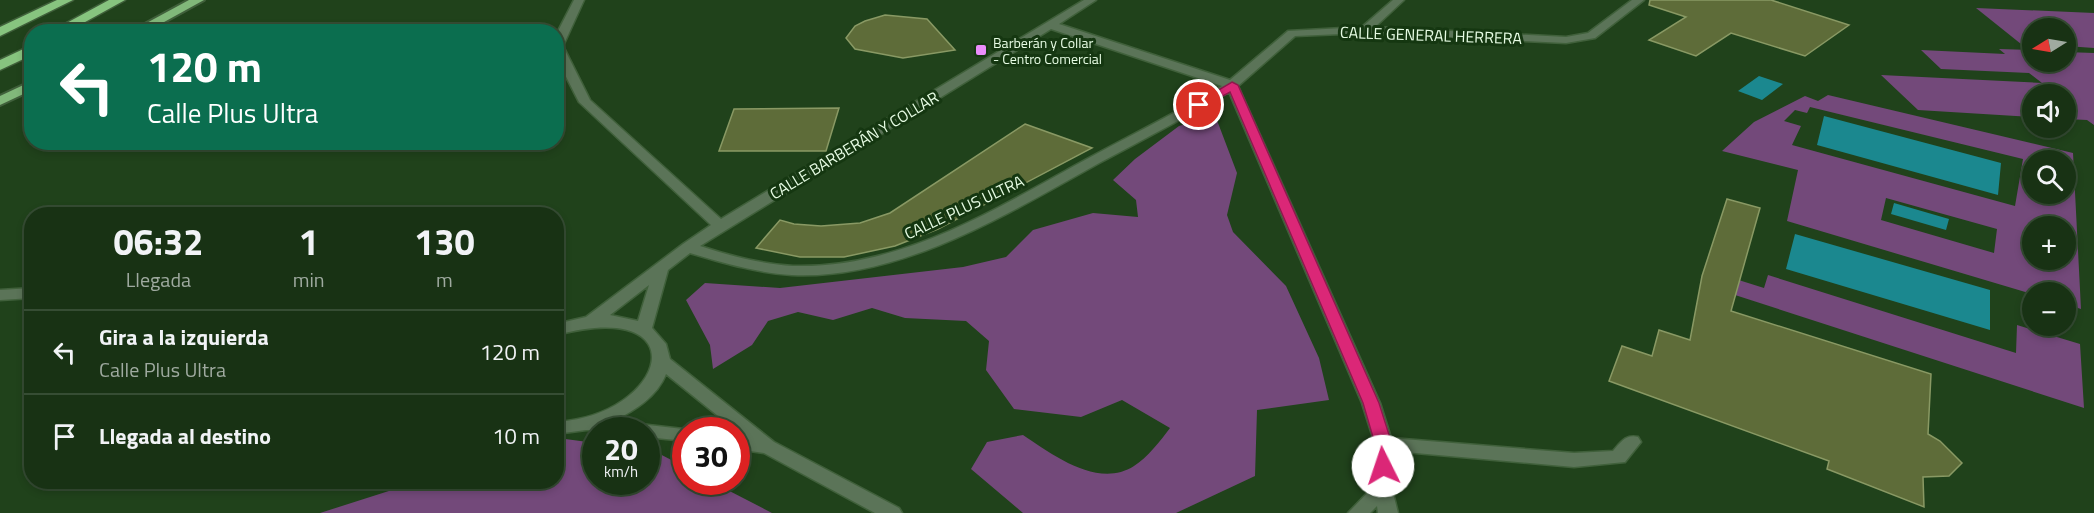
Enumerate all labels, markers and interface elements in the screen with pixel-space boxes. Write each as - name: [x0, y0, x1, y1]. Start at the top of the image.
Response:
- north arrow: [2022, 18, 2076, 72]
- map controls: [2022, 18, 2076, 336]
- street label: CALLE GENERAL HERRERA: [1340, 20, 1523, 50]
- place label: Barberán y Collar - Centro Comercial: [993, 32, 1102, 69]
- text: 120 m: [147, 34, 262, 98]
- marker: Barberán y Collar - Centro Comercial: [974, 43, 988, 57]
- icon: left: [48, 48, 126, 126]
- pin: [1173, 79, 1224, 130]
- button: sound: [2022, 84, 2076, 138]
- street label: CALLE BARBERÁN Y COLLAR: [765, 85, 943, 205]
- icon: arrive: [1182, 88, 1215, 121]
- text: Calle Plus Ultra: [147, 92, 318, 133]
- button: search: [2022, 150, 2076, 204]
- street label: CALLE PLUS ULTRA: [900, 169, 1028, 245]
- text: 06:32: [113, 214, 203, 269]
- text: 1: [299, 214, 319, 269]
- text: 130: [414, 214, 475, 269]
- button: +: [2022, 216, 2076, 270]
- text: Llegada: [126, 264, 191, 295]
- text: min: [293, 264, 325, 295]
- text: m: [436, 264, 453, 295]
- button: −: [2022, 282, 2076, 336]
- text: Gira a la izquierda: [99, 320, 269, 354]
- text: 120 m: [480, 335, 540, 369]
- icon: left: [48, 336, 81, 369]
- text: Calle Plus Ultra: [99, 354, 226, 385]
- speed limit sign: 30: [672, 417, 750, 495]
- text: Llegada al destino: [99, 419, 271, 453]
- text: 10 m: [492, 419, 540, 453]
- icon: arrive: [48, 420, 81, 453]
- text: 20: [604, 426, 638, 472]
- position arrow: [1351, 434, 1415, 498]
- text: km/h: [604, 460, 638, 483]

